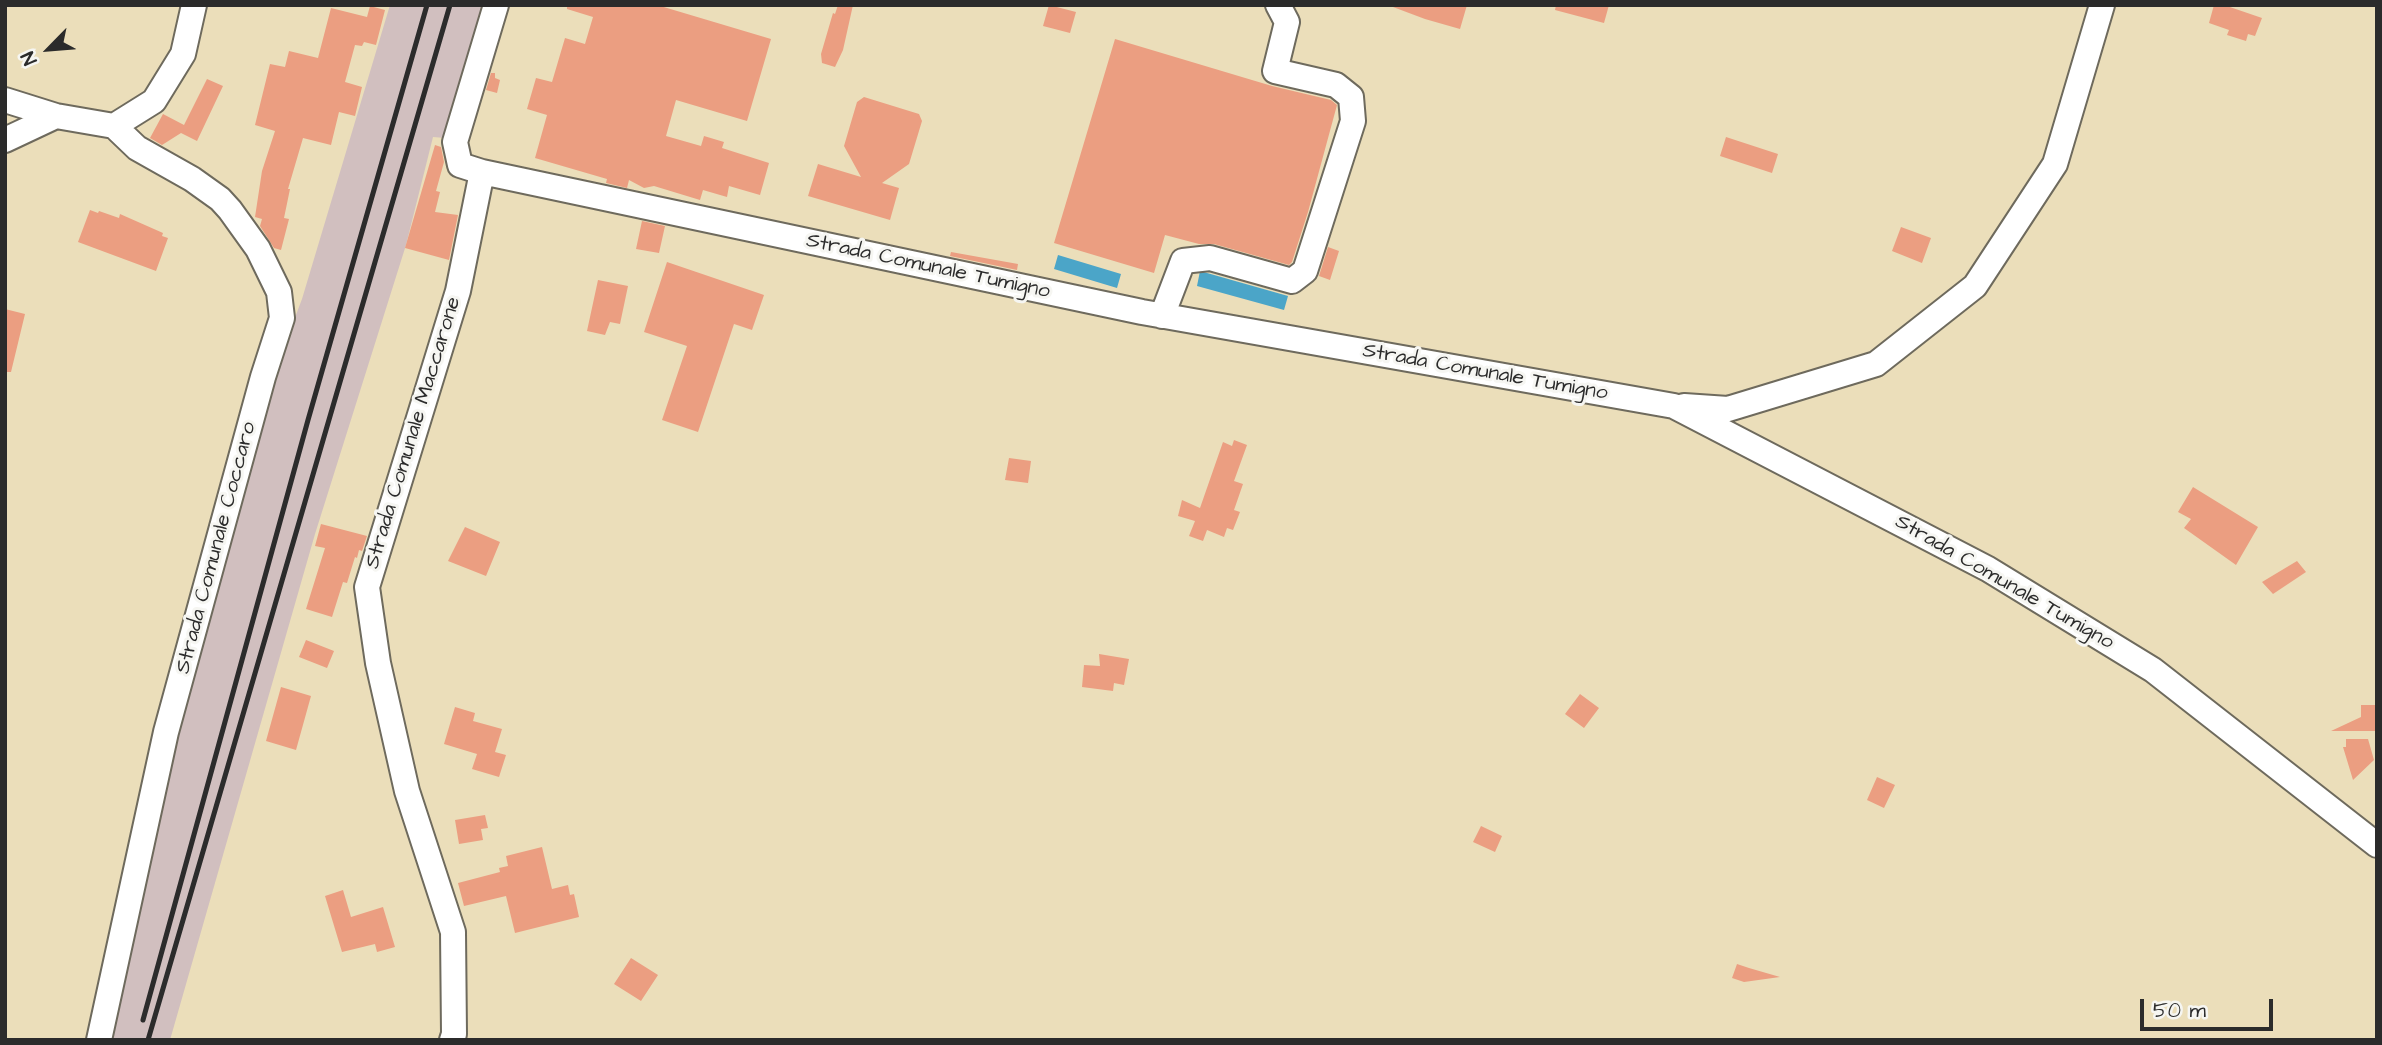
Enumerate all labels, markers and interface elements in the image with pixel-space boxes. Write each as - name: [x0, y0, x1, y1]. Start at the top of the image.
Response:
- north arrow: [14, 14, 84, 84]
- text: N: [15, 47, 44, 69]
- street label: Strada Comunale Tumigno: [804, 229, 1052, 305]
- street label: Strada Comunale Maccarone: [361, 294, 467, 572]
- street label: Strada Comunale Tumigno: [1360, 339, 1610, 407]
- street label: Strada Comunale Coccaro: [171, 419, 263, 677]
- street label: Strada Comunale Tumigno: [1890, 510, 2118, 656]
- scale bar: [2144, 986, 2277, 1030]
- text: 50 m: [2153, 996, 2206, 1025]

